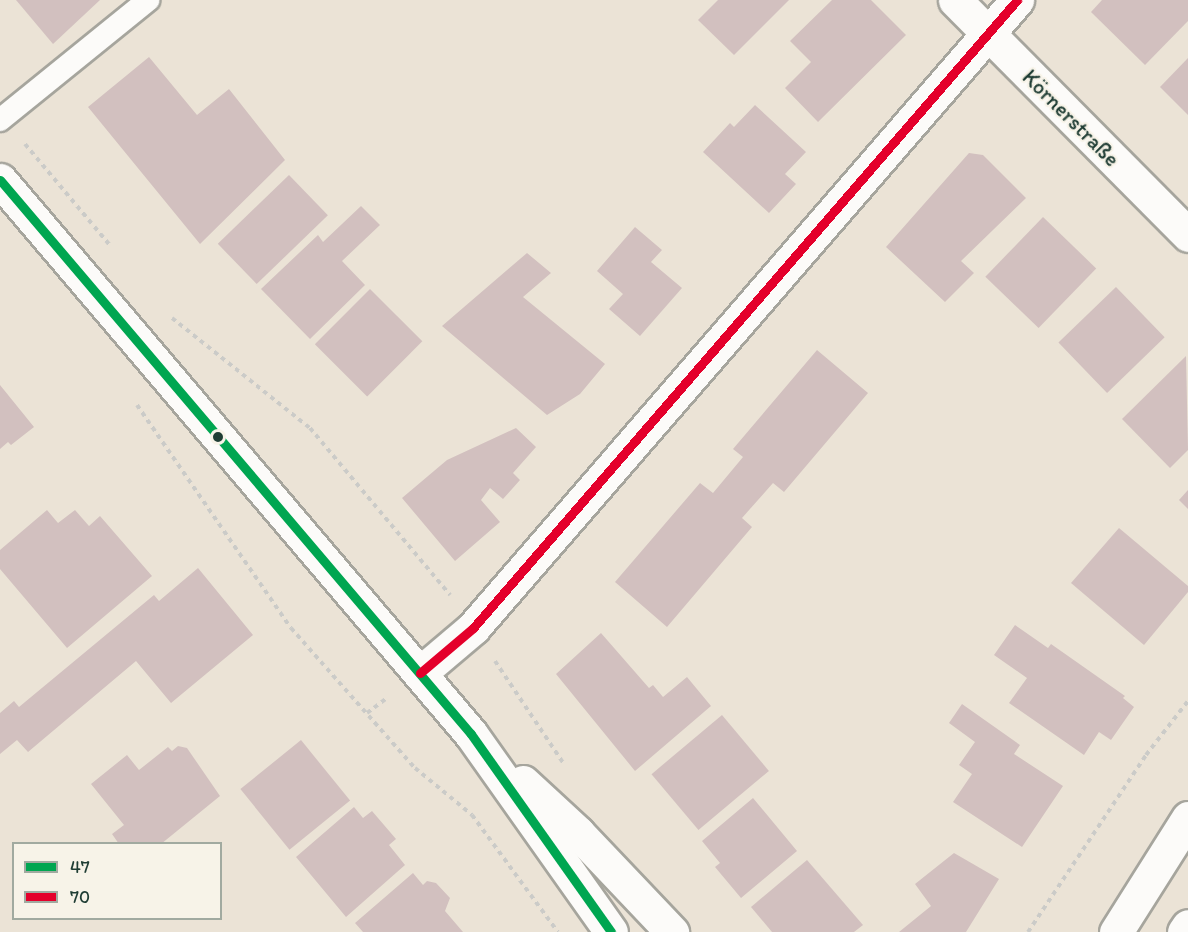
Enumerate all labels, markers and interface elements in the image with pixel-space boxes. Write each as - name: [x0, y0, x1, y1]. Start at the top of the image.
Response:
- street label: Körnerstraße: [1017, 64, 1125, 172]
- unlabelled marker: [212, 431, 224, 443]
- legend: [12, 842, 222, 920]
- text: 47: [70, 856, 90, 878]
- text: 70: [70, 886, 90, 908]

